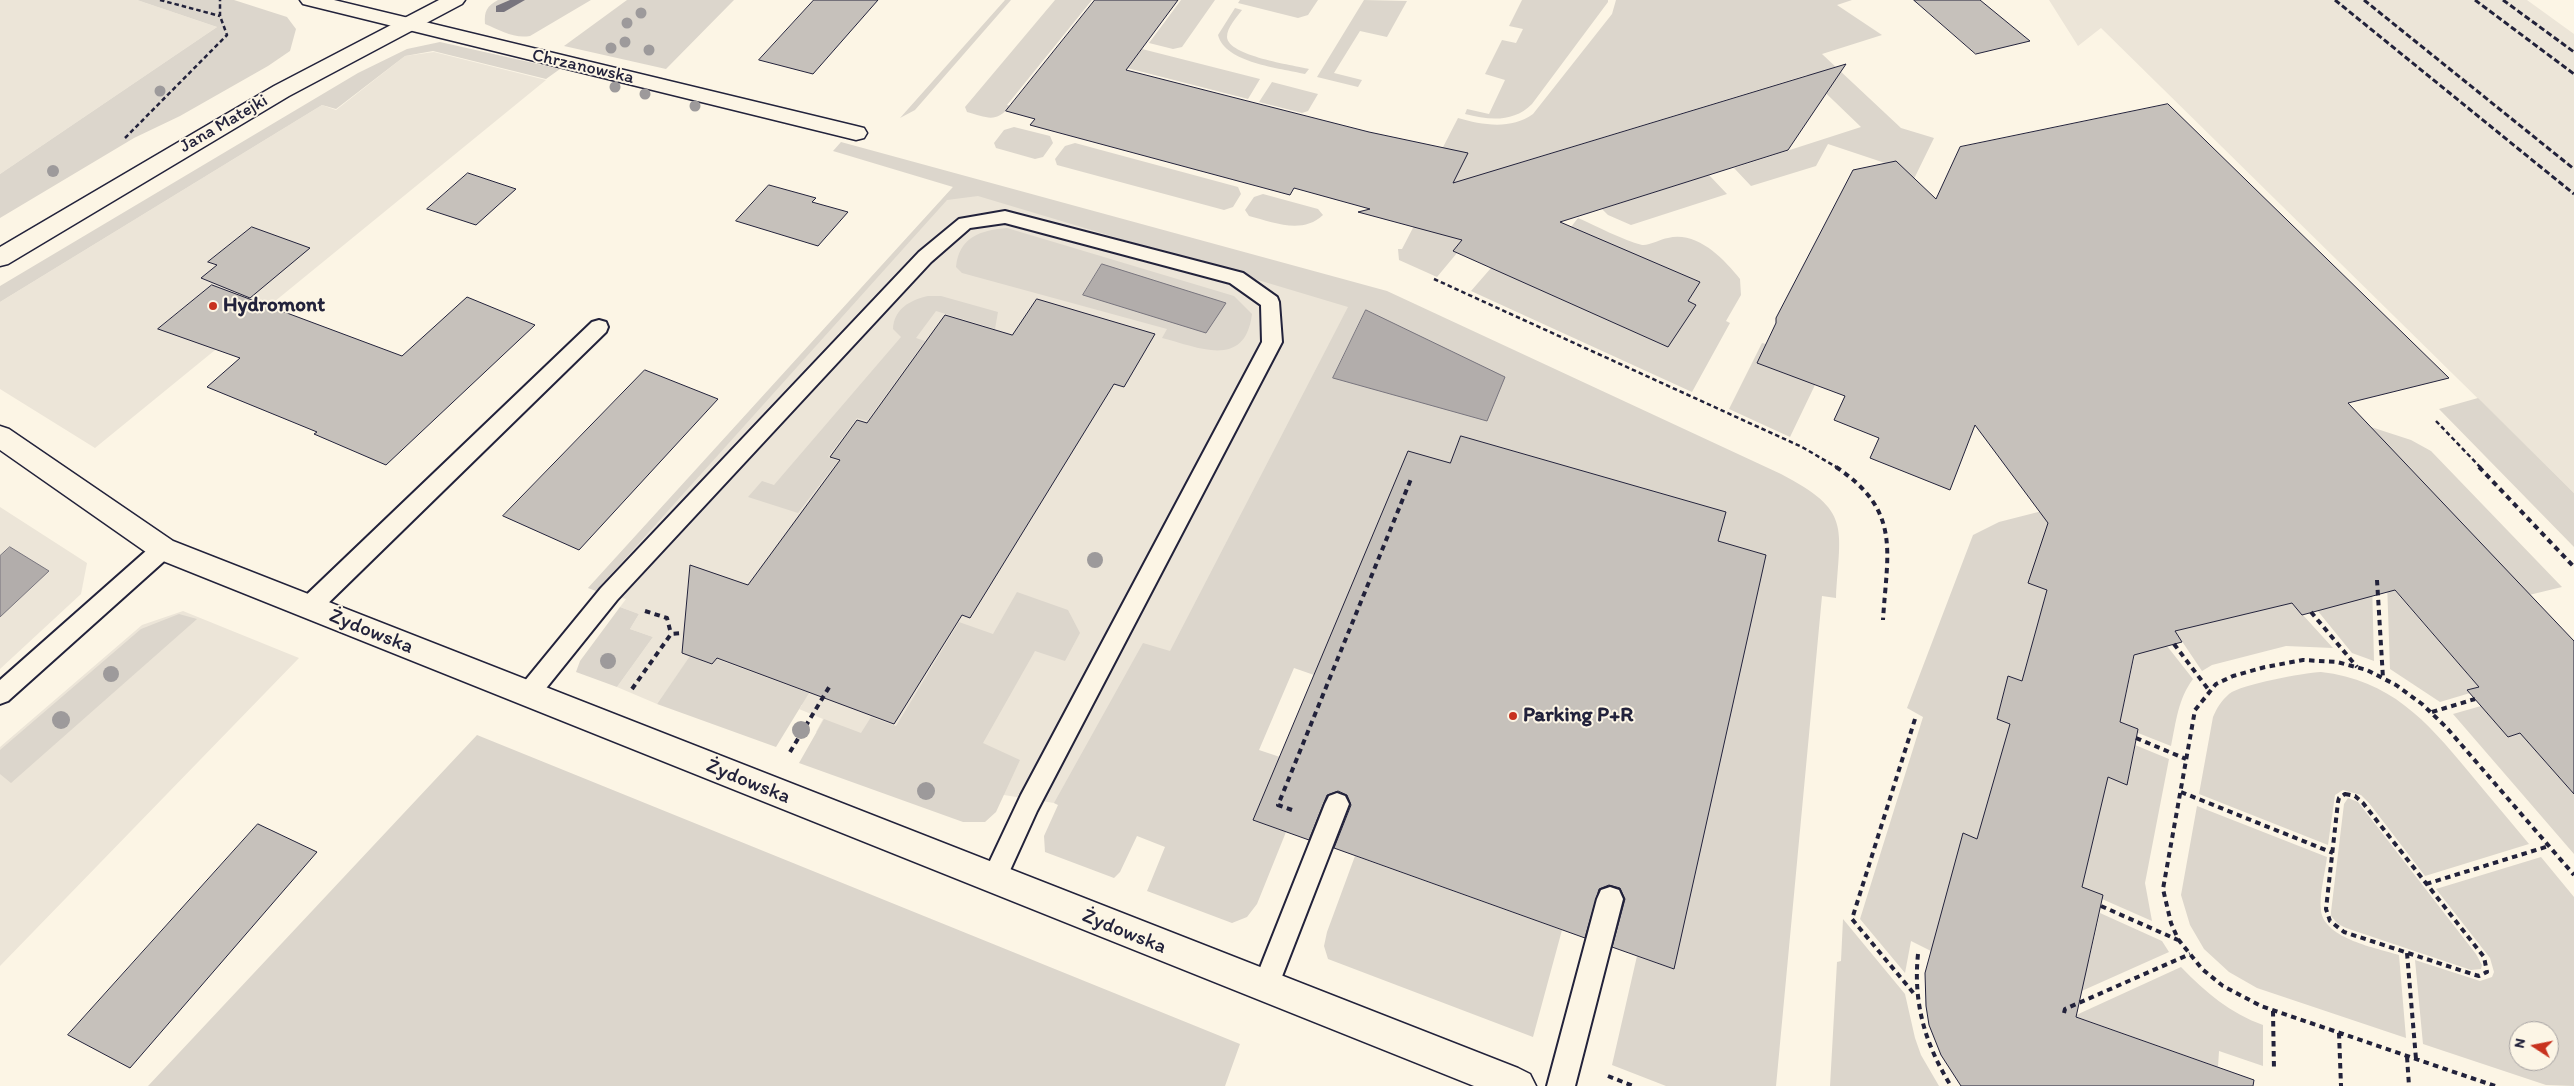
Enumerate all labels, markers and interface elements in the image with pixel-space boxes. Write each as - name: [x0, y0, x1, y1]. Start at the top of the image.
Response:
- street label: Chrzanowska: [530, 45, 636, 89]
- street label: Jana Matejki: [176, 90, 272, 158]
- place label: Hydromont: [223, 293, 325, 319]
- marker: Hydromont: [207, 300, 219, 312]
- street label: Żydowska: [325, 604, 417, 660]
- place label: Parking P+R: [1523, 703, 1633, 729]
- marker: Parking P+R: [1507, 710, 1519, 722]
- street label: Żydowska: [702, 754, 794, 810]
- street label: Żydowska: [1078, 904, 1170, 960]
- north arrow: [2509, 1021, 2559, 1071]
- text: N: [2511, 1037, 2529, 1050]

